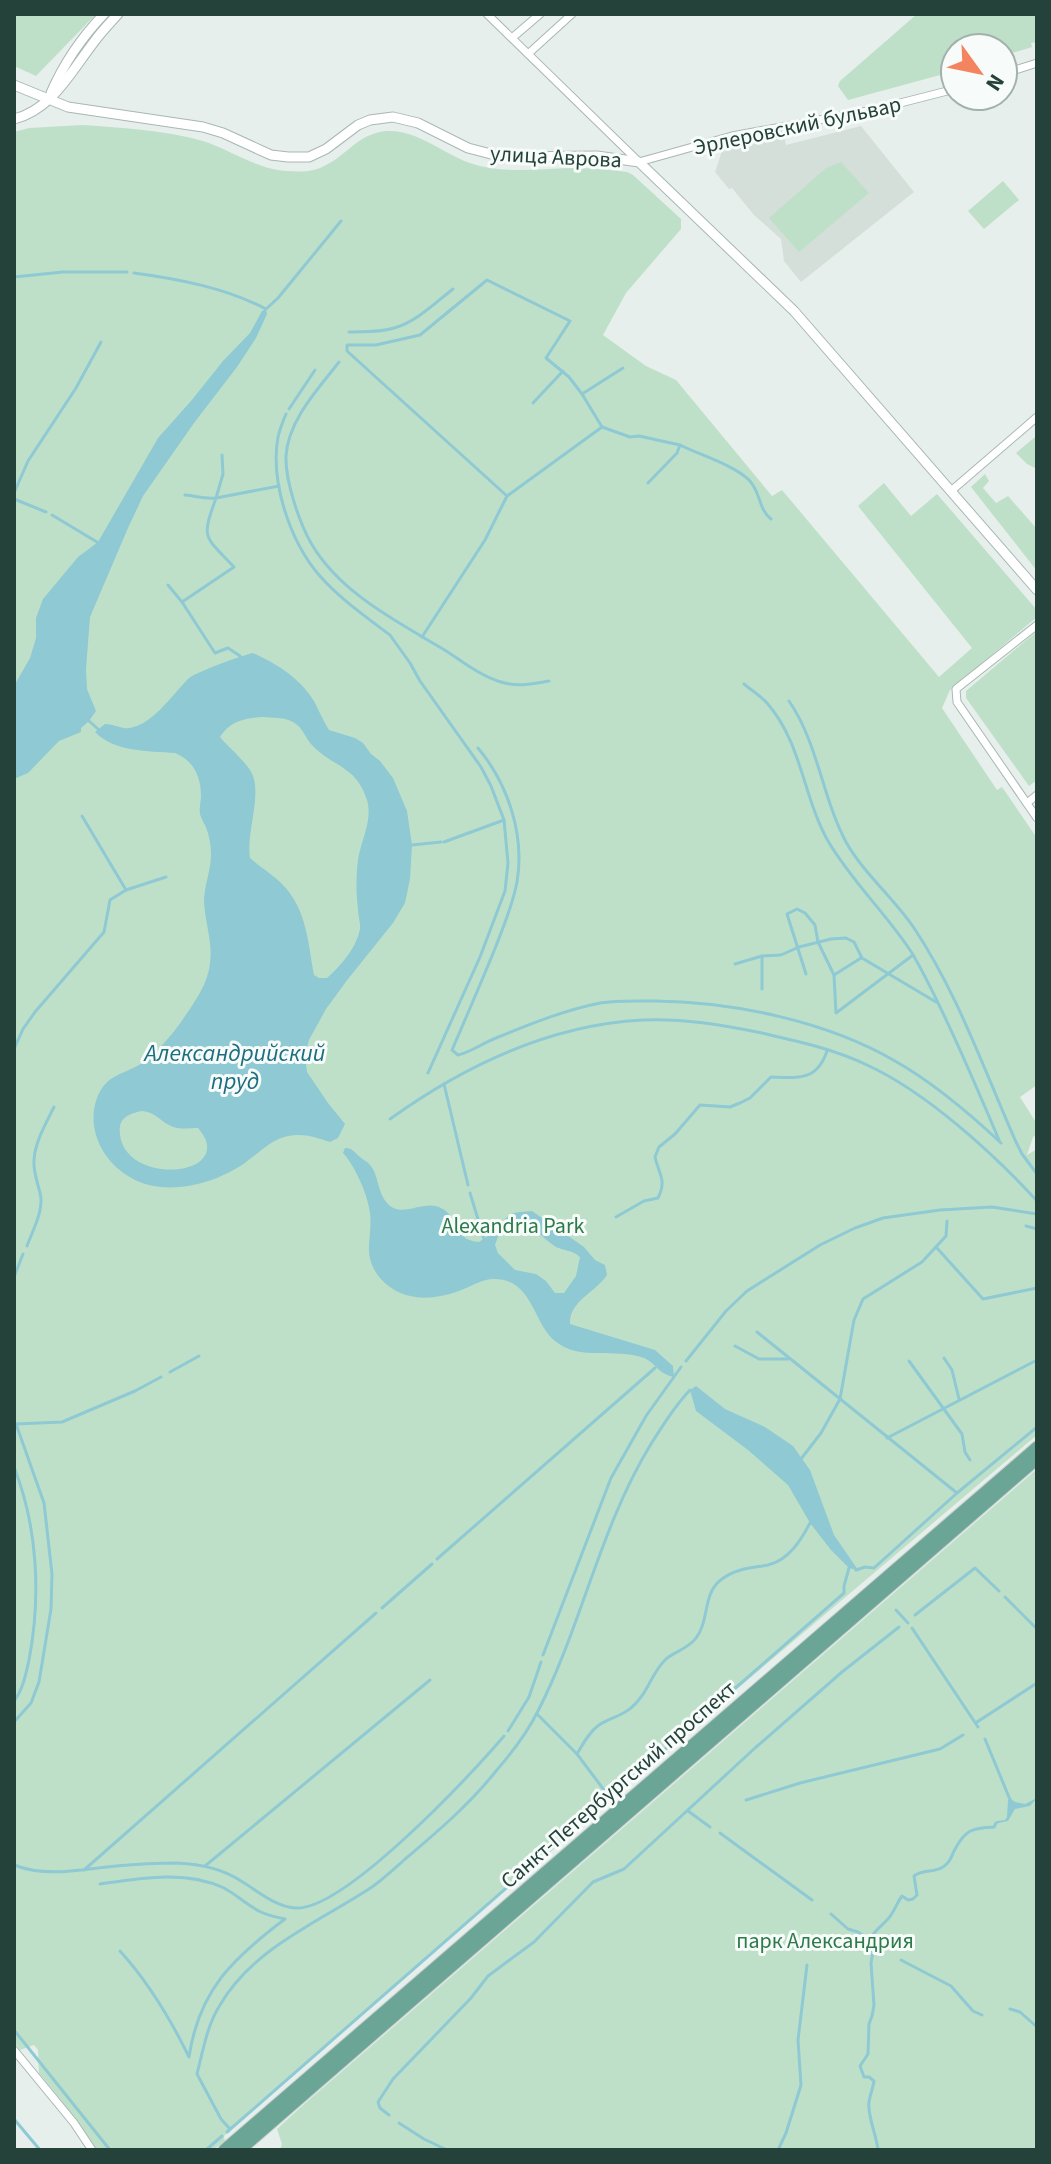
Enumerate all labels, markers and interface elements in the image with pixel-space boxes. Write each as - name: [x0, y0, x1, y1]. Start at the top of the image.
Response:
- north arrow: [939, 32, 1019, 112]
- text: N: [978, 67, 1012, 97]
- street label: Эрлеровский бульвар: [690, 88, 904, 164]
- street label: улица Аврова: [489, 138, 623, 176]
- water label: Александрийский пруд: [143, 1036, 325, 1099]
- park label: Alexandria Park: [442, 1210, 585, 1242]
- street label: Санкт-Петербургский проспект: [494, 1673, 744, 1896]
- park label: парк Александрия: [736, 1925, 914, 1957]

